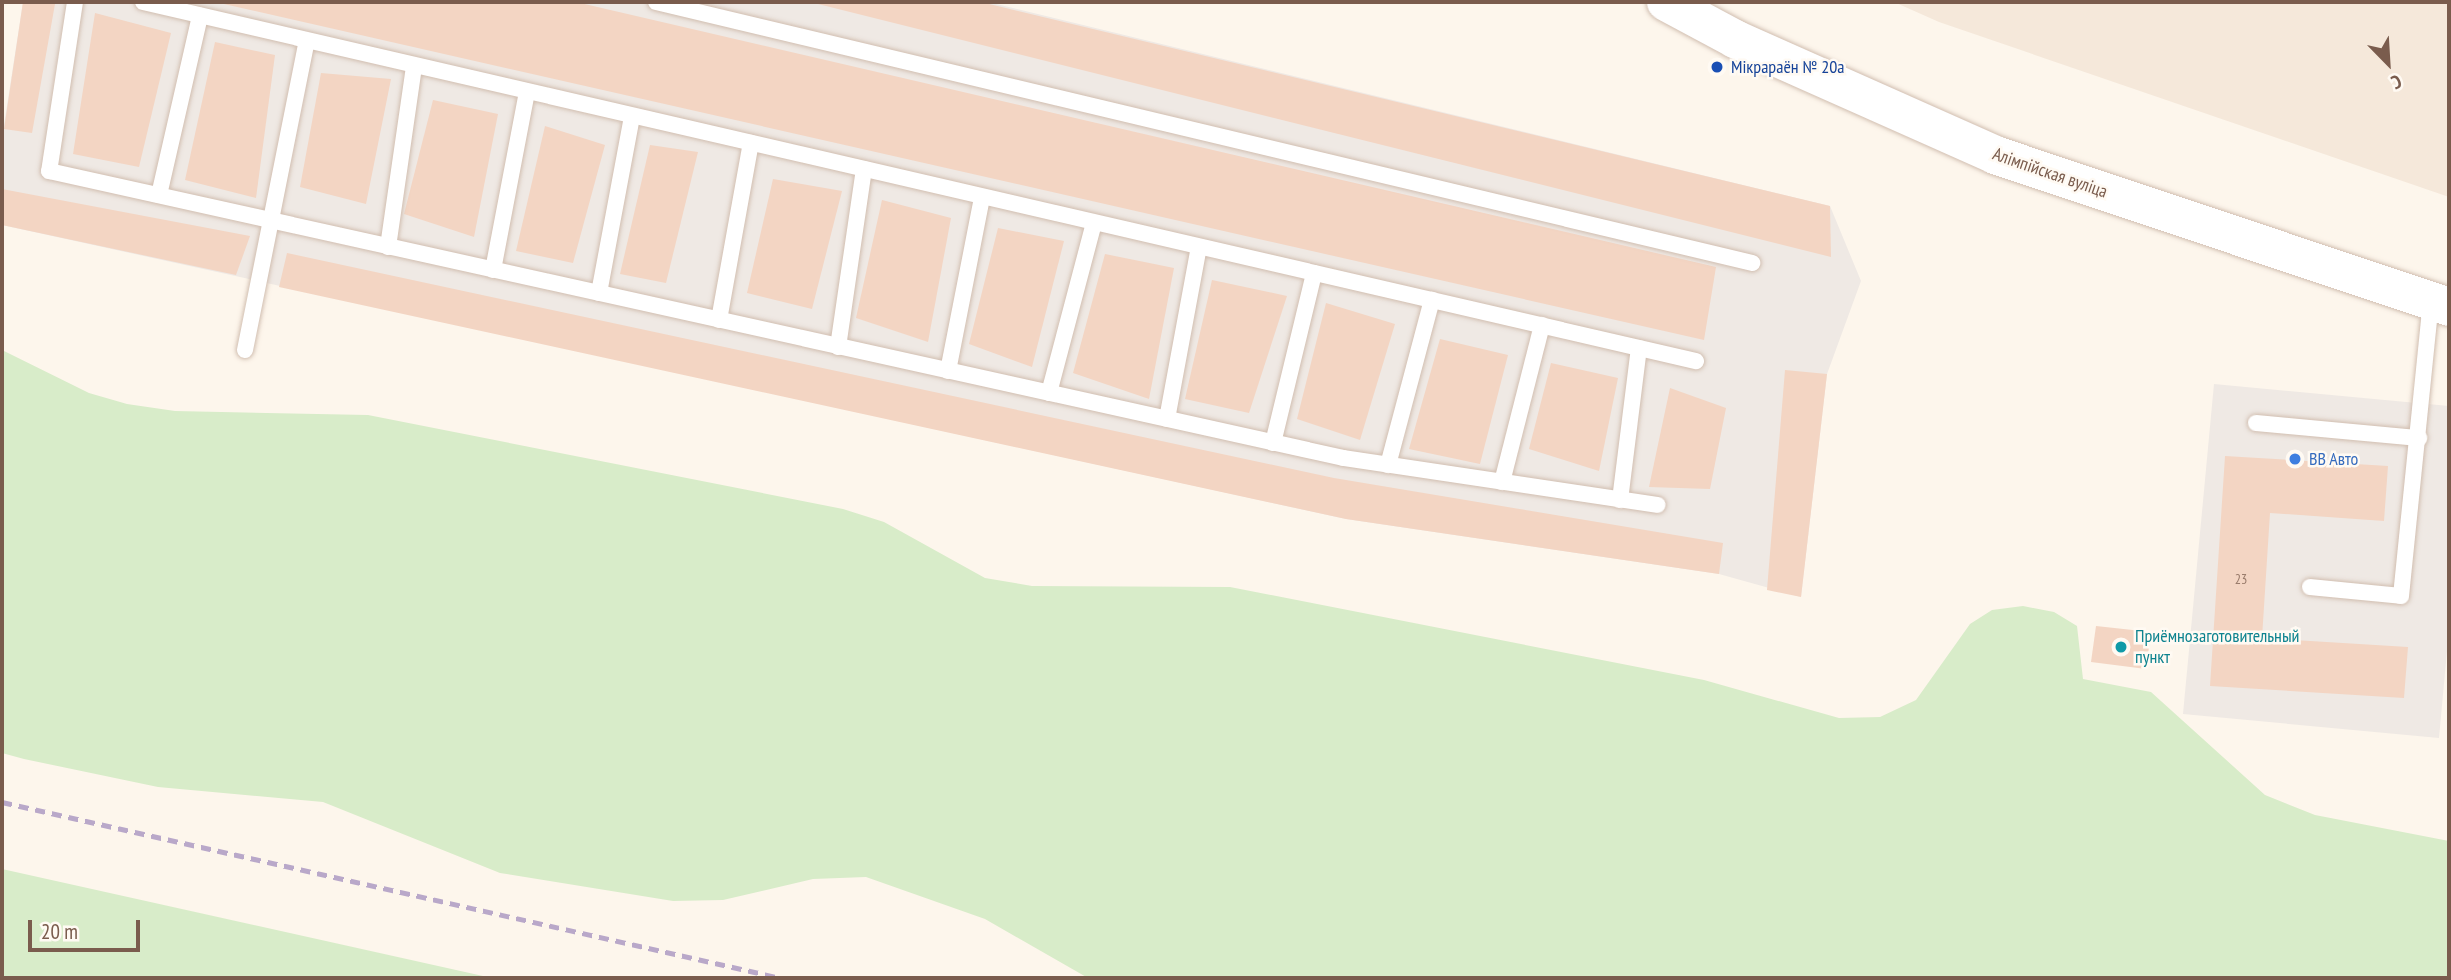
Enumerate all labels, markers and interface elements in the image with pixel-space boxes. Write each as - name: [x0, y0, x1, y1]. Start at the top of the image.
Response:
- north arrow: [2353, 28, 2423, 98]
- place label: Мікрараён № 20а: [1731, 56, 1845, 78]
- marker: Мікрараён № 20а: [1709, 59, 1725, 75]
- text: С: [2388, 69, 2405, 95]
- street label: Алімпійская вуліца: [1990, 143, 2110, 203]
- place label: ВВ Авто: [2309, 448, 2359, 470]
- marker: ВВ Авто: [2287, 451, 2303, 467]
- house number: 23: [2235, 571, 2247, 587]
- place label: Приёмнозаготовительный пункт: [2135, 626, 2299, 668]
- marker: Приёмнозаготовительный пункт: [2113, 639, 2129, 655]
- scale bar: [32, 906, 144, 950]
- text: 20 m: [41, 918, 78, 945]

